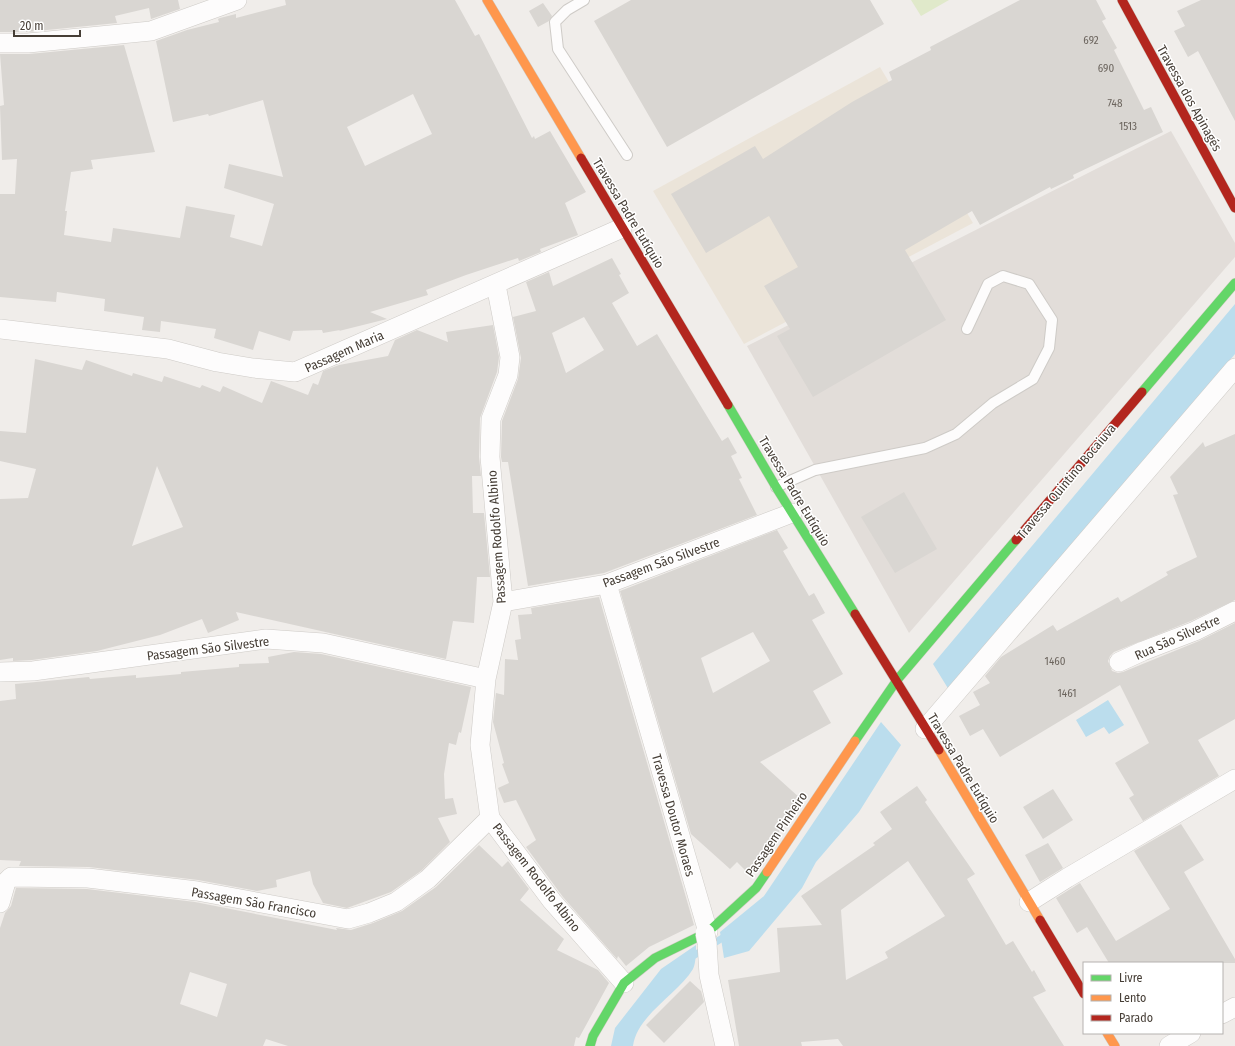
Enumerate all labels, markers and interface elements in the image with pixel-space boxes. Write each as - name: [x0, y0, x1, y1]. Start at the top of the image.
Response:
- scale bar: [14, 12, 80, 38]
- text: 20 m: [20, 19, 44, 33]
- house number: 692: [1083, 34, 1099, 47]
- street label: Travessa dos Apinagés: [1154, 43, 1225, 154]
- house number: 690: [1098, 62, 1114, 75]
- house number: 748: [1108, 97, 1123, 110]
- house number: 1513: [1119, 120, 1137, 133]
- street label: Travessa Padre Eutíquio: [590, 156, 667, 271]
- street label: Passagem Maria: [302, 327, 386, 376]
- street label: Travessa Quintino Bocaiuva: [1014, 421, 1119, 542]
- street label: Travessa Padre Eutíquio: [756, 434, 833, 549]
- street label: Passagem Rodolfo Albino: [484, 470, 509, 604]
- street label: Passagem São Silvestre: [601, 534, 722, 591]
- street label: Rua São Silvestre: [1132, 612, 1222, 663]
- street label: Passagem São Silvestre: [146, 634, 270, 663]
- house number: 1460: [1045, 655, 1066, 668]
- house number: 1461: [1058, 687, 1076, 700]
- street label: Travessa Padre Eutíquio: [925, 711, 1002, 826]
- street label: Travessa Doutor Moraes: [649, 752, 698, 878]
- street label: Passagem Pinheiro: [742, 789, 811, 880]
- street label: Passagem Rodolfo Albino: [490, 820, 584, 935]
- street label: Passagem São Francisco: [190, 884, 318, 921]
- legend: [1083, 962, 1223, 1034]
- text: Livre: [1119, 971, 1143, 985]
- text: Lento: [1119, 991, 1146, 1005]
- text: Parado: [1119, 1011, 1153, 1025]

